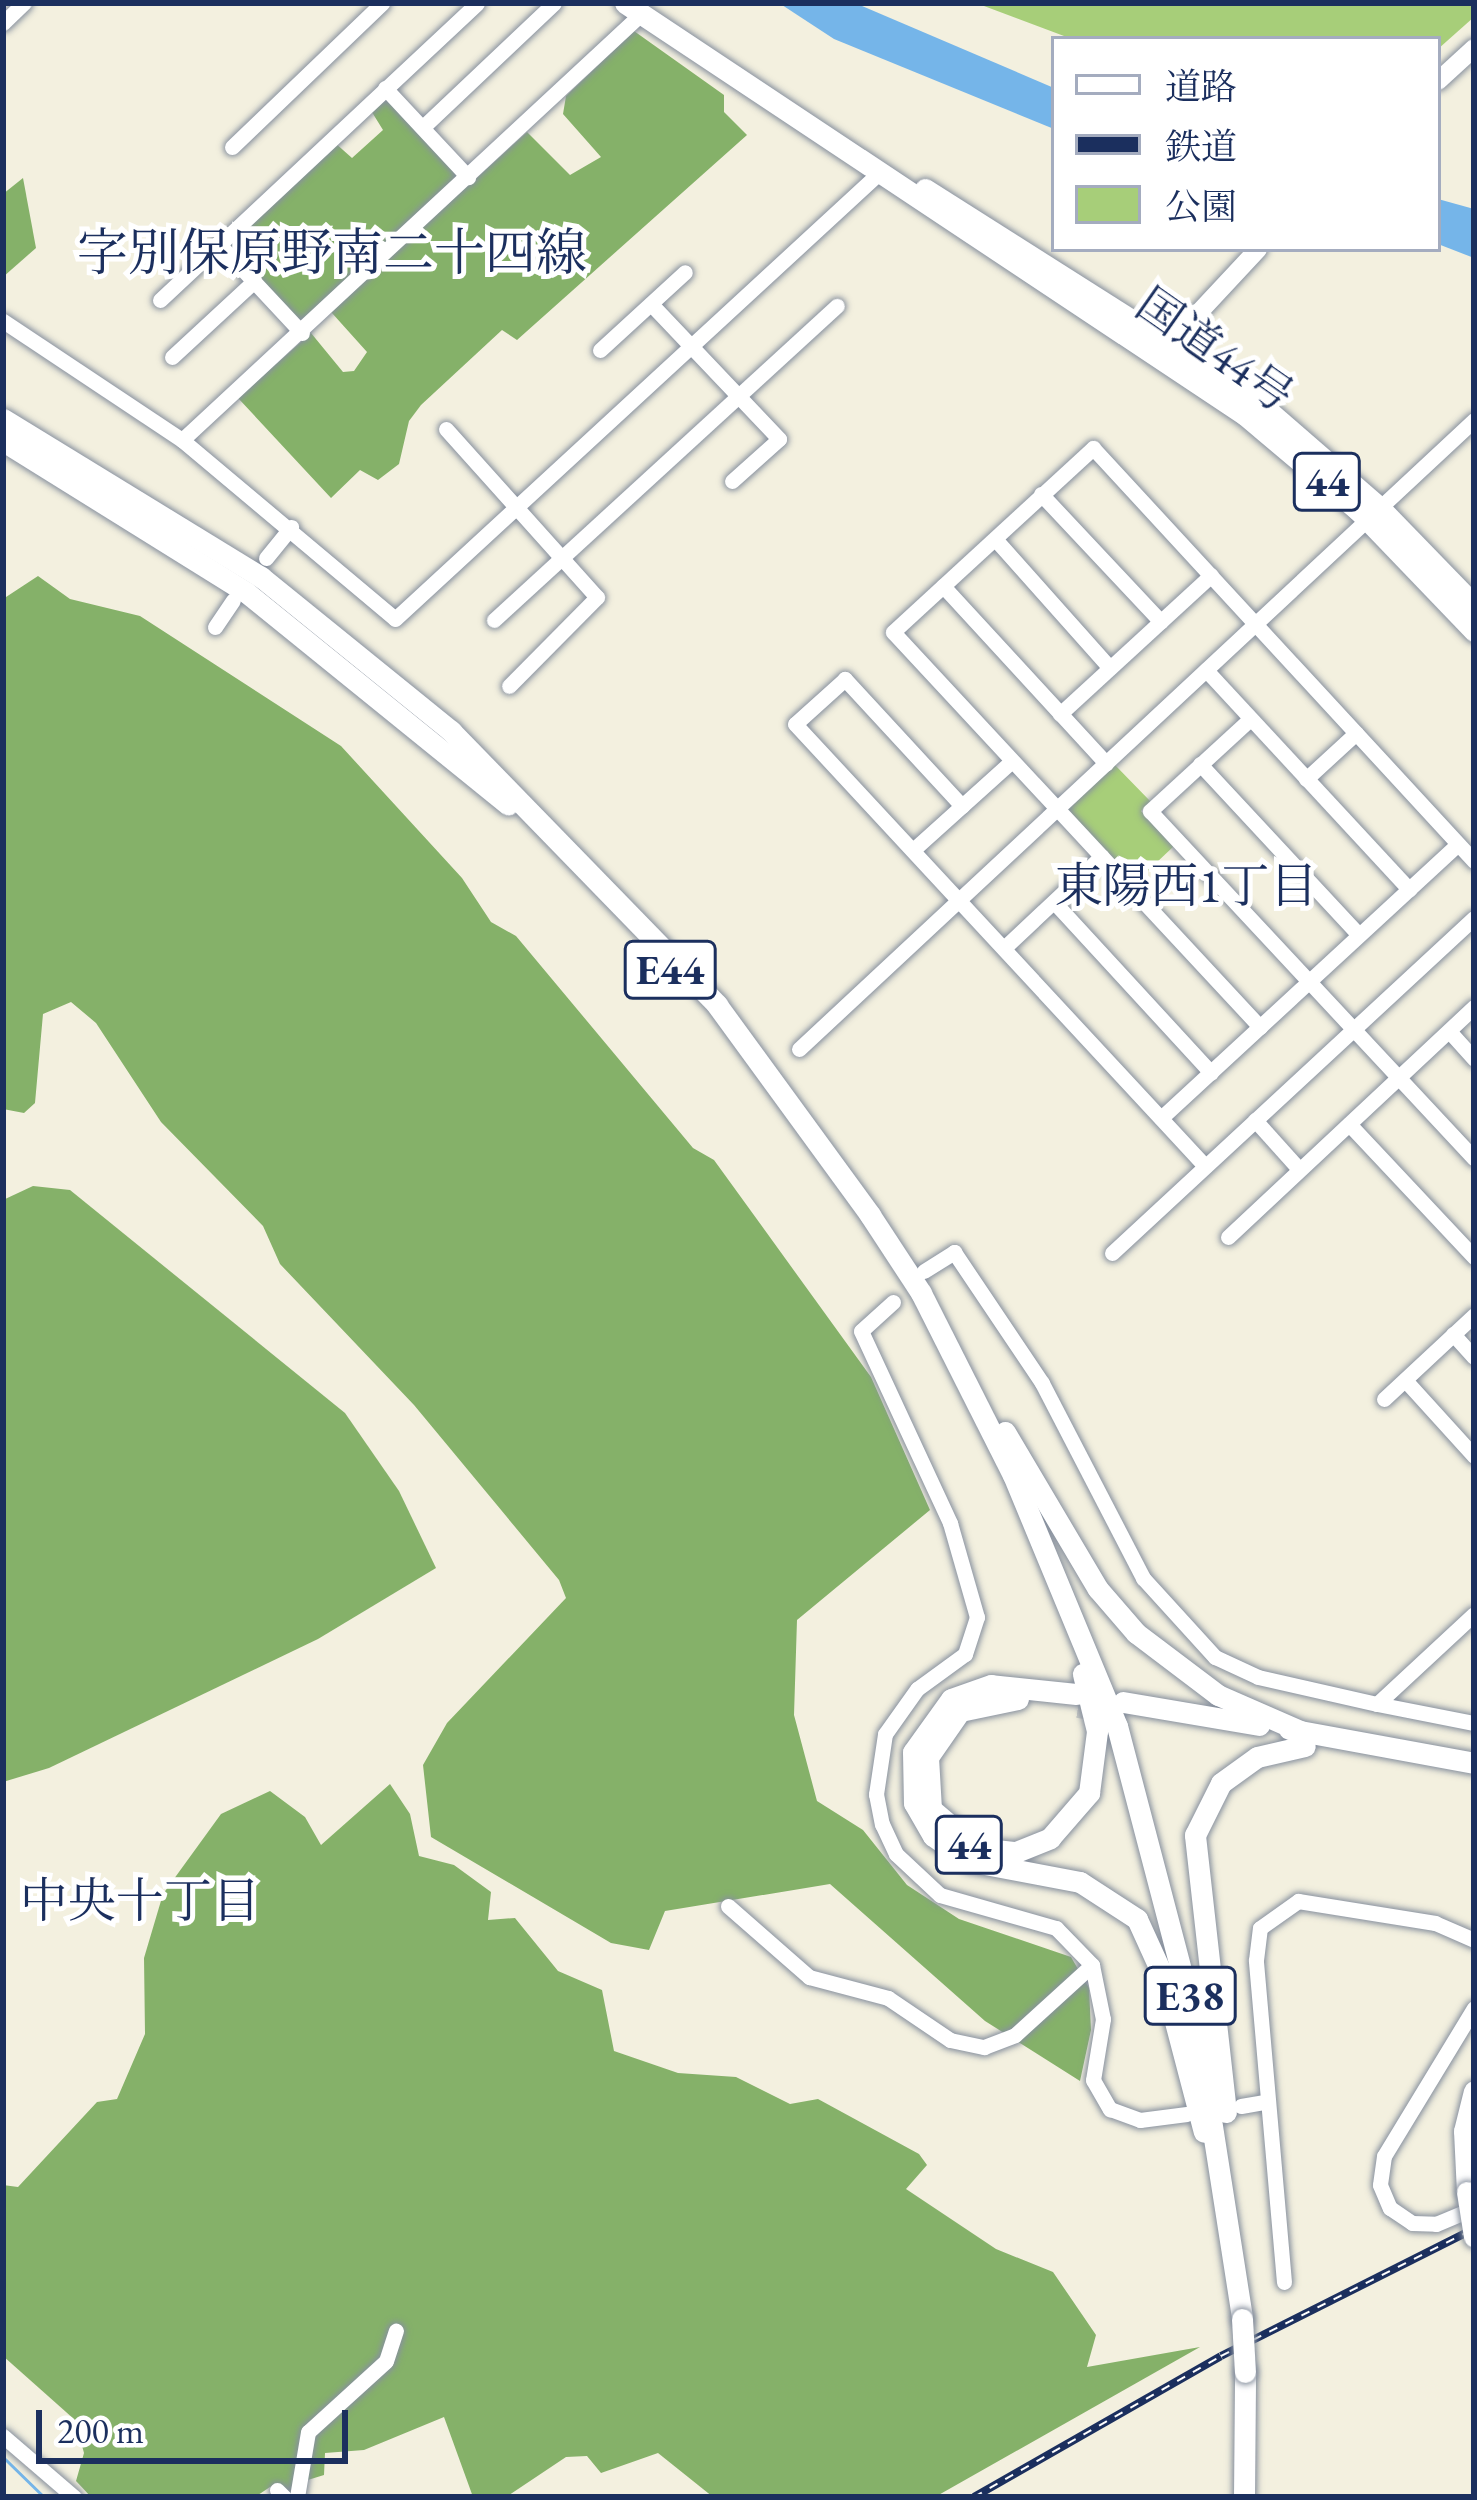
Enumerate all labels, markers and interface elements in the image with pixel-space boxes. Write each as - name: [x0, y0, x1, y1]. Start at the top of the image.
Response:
- legend: [1051, 36, 1441, 252]
- text: 道路: [1165, 63, 1237, 110]
- text: 鉄道: [1165, 123, 1237, 170]
- text: 公園: [1165, 183, 1237, 230]
- district label: 字別保原野南二十四線: [77, 221, 587, 283]
- street label: 国道44号: [1127, 277, 1303, 423]
- road number: 44: [1291, 446, 1363, 518]
- district label: 東陽西1丁目: [1054, 857, 1318, 915]
- road number: E44: [622, 934, 718, 1006]
- road number: 44: [933, 1809, 1005, 1881]
- district label: 中央十丁目: [20, 1872, 260, 1930]
- road number: E38: [1142, 1960, 1238, 2032]
- scale bar: [42, 2386, 354, 2460]
- text: 200 m: [57, 2407, 144, 2454]

